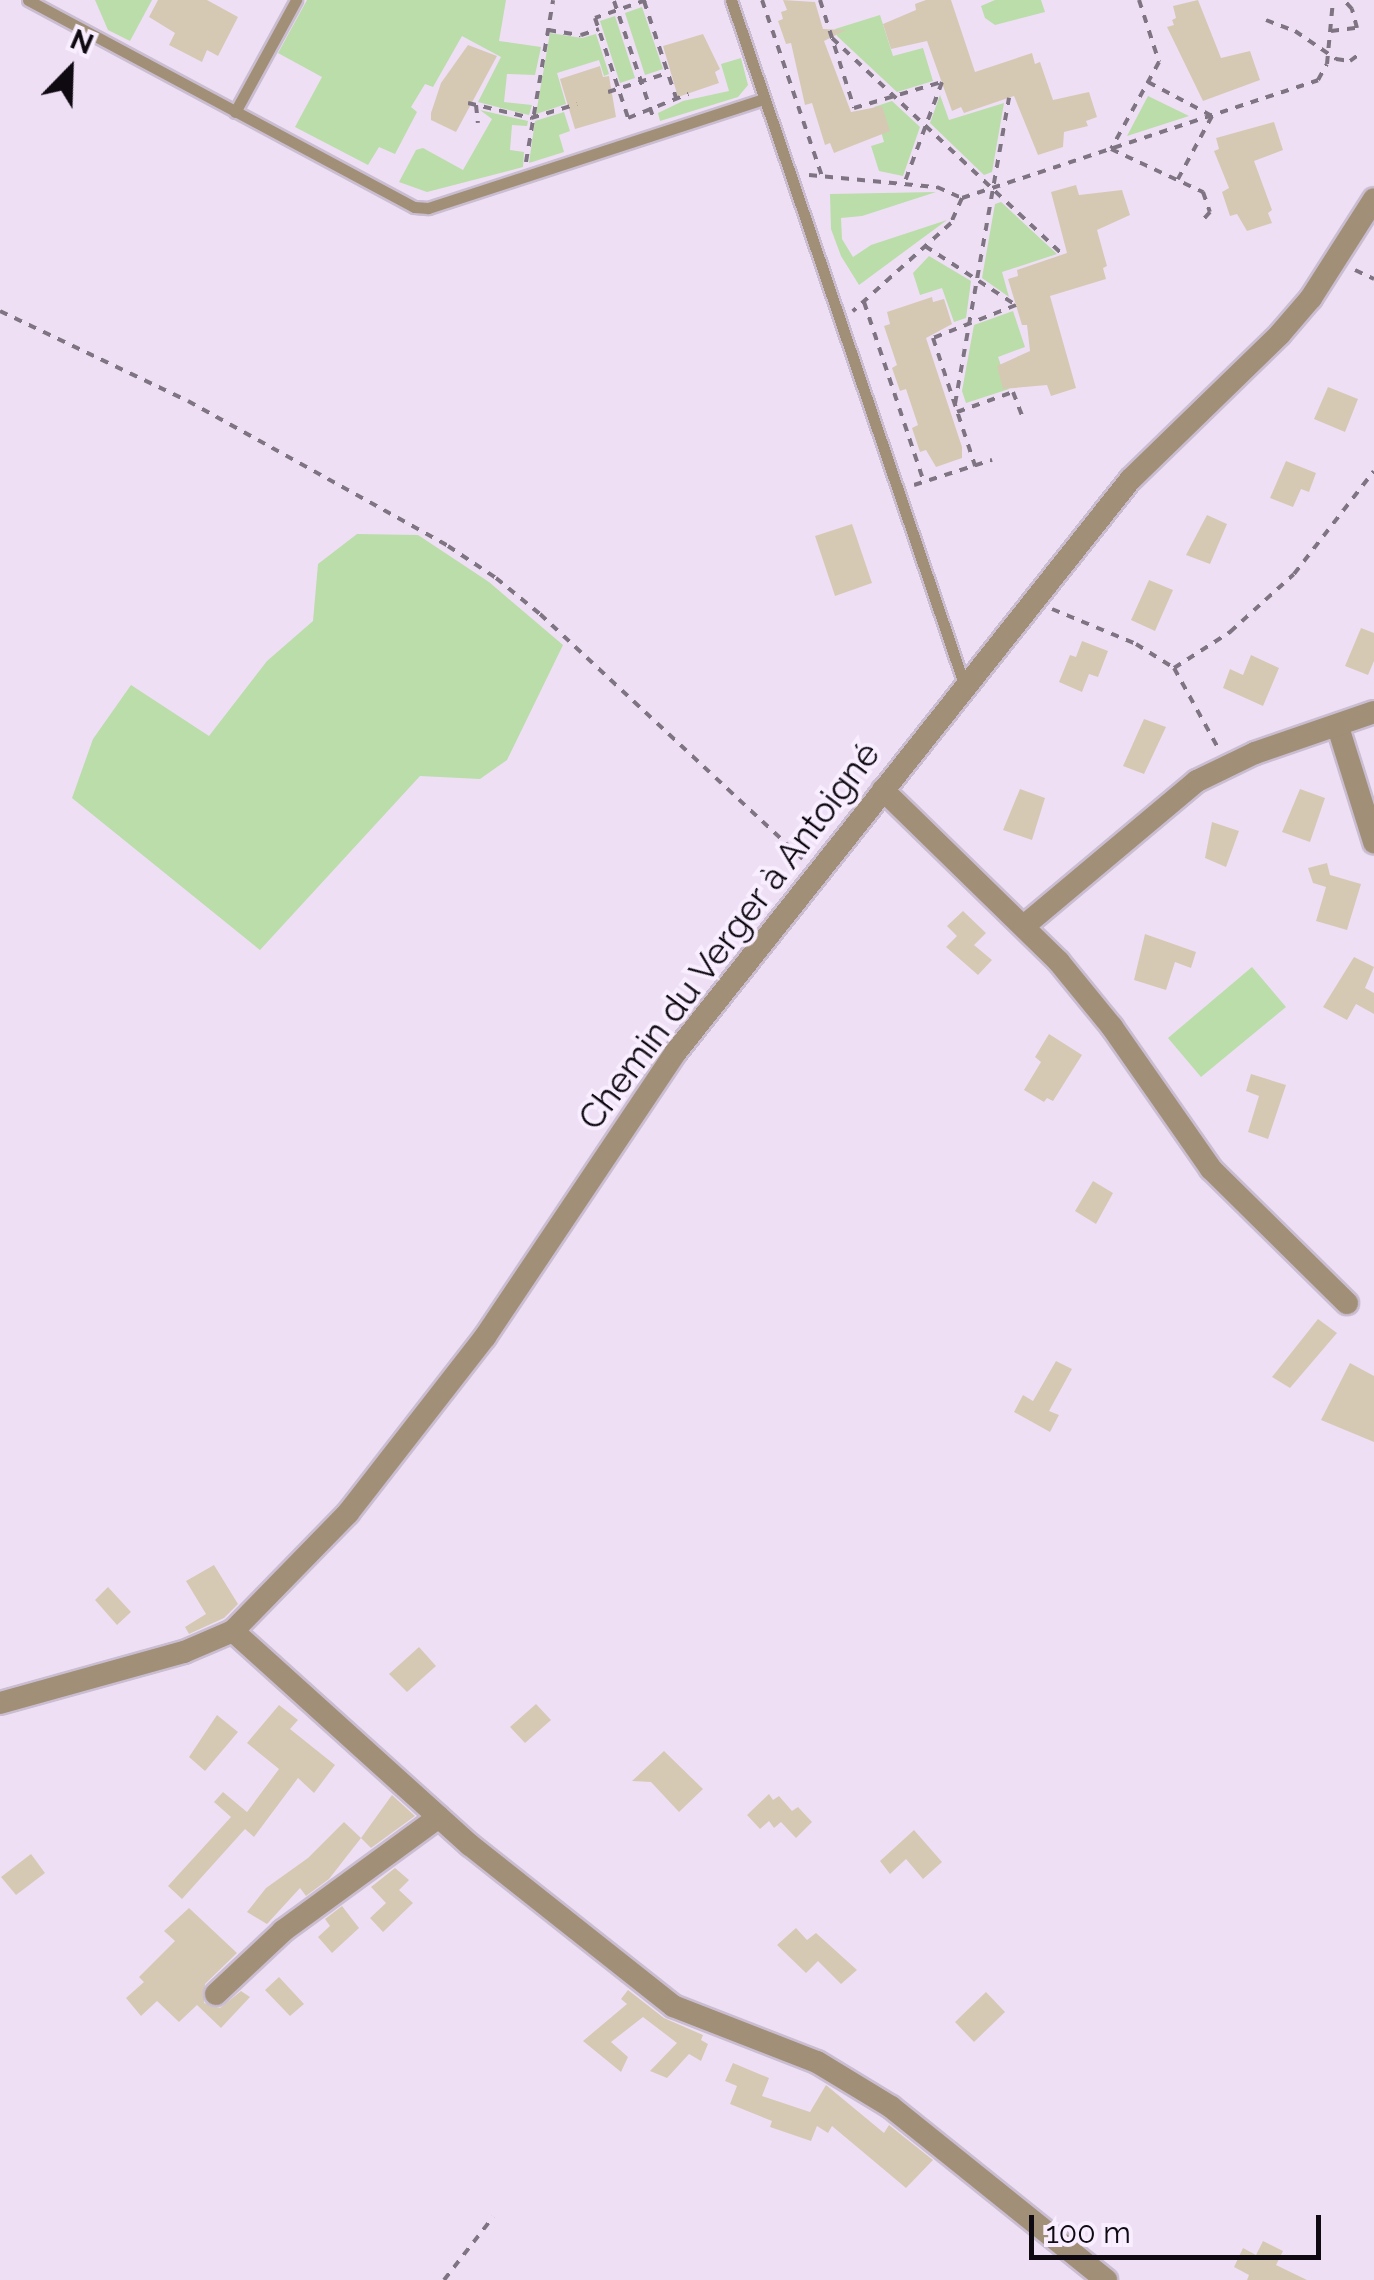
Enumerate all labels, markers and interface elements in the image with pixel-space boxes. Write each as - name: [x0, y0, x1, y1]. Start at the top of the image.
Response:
- north arrow: [20, 20, 120, 120]
- text: N: [66, 23, 98, 61]
- street label: Chemin du Verger à Antoigné: [569, 733, 889, 1139]
- scale bar: [1034, 2195, 1326, 2257]
- text: 100 m: [1046, 2215, 1131, 2250]

